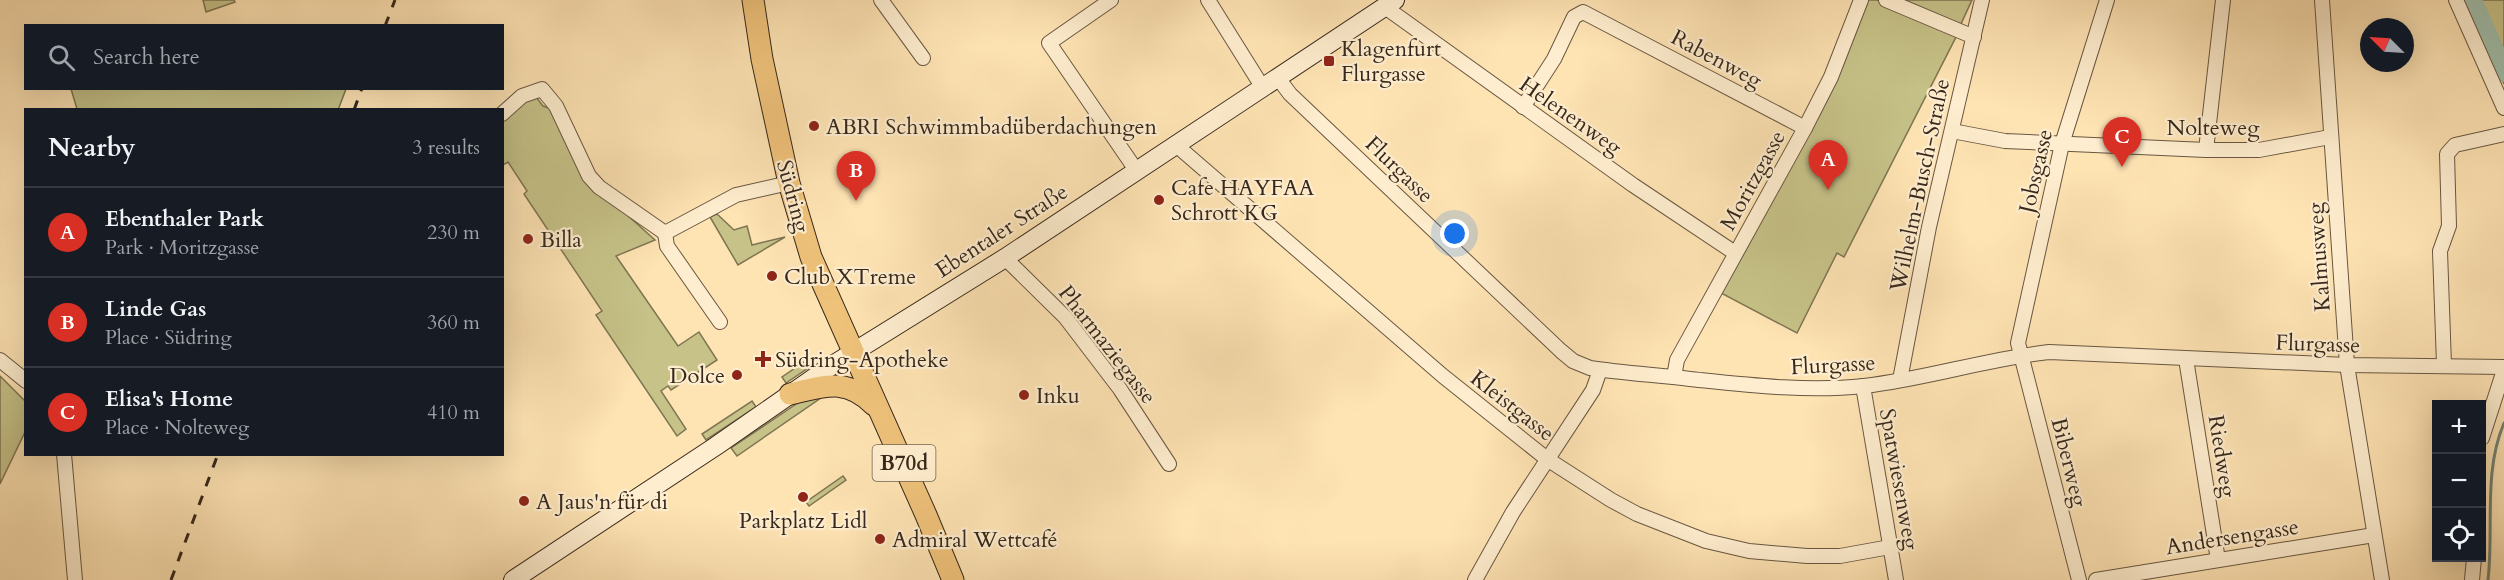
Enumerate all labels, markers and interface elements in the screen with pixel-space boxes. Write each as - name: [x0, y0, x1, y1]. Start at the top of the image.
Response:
- north arrow: [2360, 18, 2414, 72]
- street label: Rabenweg: [1666, 22, 1768, 96]
- search box: [24, 24, 504, 90]
- place label: Klagenfurt Flurgasse: [1341, 34, 1441, 89]
- icon: search: [45, 41, 78, 74]
- text: Search here: [93, 42, 200, 72]
- marker: Klagenfurt Flurgasse: [1322, 54, 1336, 68]
- street label: Helenenweg: [1513, 69, 1628, 163]
- street label: Wilhelm-Busch-Straße: [1883, 76, 1957, 295]
- place label: ABRI Schwimmbadüberdachungen: [826, 112, 1158, 142]
- street label: Nolteweg: [2166, 113, 2260, 143]
- pin: C: [2102, 118, 2142, 167]
- marker: ABRI Schwimmbadüberdachungen: [807, 119, 821, 133]
- street label: Moritzgasse: [1713, 125, 1793, 236]
- street label: Jobsgasse: [2011, 126, 2060, 219]
- street label: Flurgasse: [1358, 129, 1440, 210]
- text: Nearby: [48, 130, 136, 165]
- text: 3 results: [412, 134, 480, 161]
- pin: A: [1808, 140, 1848, 190]
- pin: B: [836, 152, 876, 201]
- street label: Südring: [769, 157, 817, 236]
- place label: Cafe HAYFAA Schrott KG: [1171, 173, 1315, 228]
- street label: Ebentaler Straße: [929, 177, 1074, 285]
- marker: Cafe HAYFAA Schrott KG: [1152, 193, 1166, 207]
- street label: Kalmusweg: [2300, 201, 2338, 313]
- text: Ebenthaler Park: [105, 204, 264, 234]
- text: A: [60, 219, 75, 246]
- text: 230 m: [427, 219, 480, 246]
- your location: [1440, 219, 1469, 248]
- place label: Billa: [540, 225, 582, 255]
- marker: Billa: [521, 232, 535, 246]
- text: Park · Moritzgasse: [105, 234, 259, 261]
- place label: Club XTreme: [784, 262, 916, 292]
- marker: Club XTreme: [765, 269, 779, 283]
- street label: Pharmaziegasse: [1051, 279, 1163, 410]
- text: Linde Gas: [105, 294, 206, 324]
- text: B: [60, 309, 75, 336]
- text: 360 m: [427, 309, 480, 336]
- text: Place · Südring: [105, 324, 232, 351]
- street label: Flurgasse: [2275, 328, 2361, 360]
- place label: Südring-Apotheke: [775, 345, 949, 375]
- street label: Flurgasse: [1790, 348, 1876, 382]
- marker: Südring-Apotheke: [756, 352, 770, 366]
- place label: Dolce: [670, 361, 725, 391]
- street label: Kleistgasse: [1464, 363, 1561, 448]
- marker: Dolce: [730, 368, 744, 382]
- place label: Inku: [1036, 381, 1080, 411]
- text: Elisa's Home: [105, 384, 233, 414]
- marker: Inku: [1017, 388, 1031, 402]
- text: C: [60, 399, 75, 426]
- text: 410 m: [427, 399, 480, 426]
- map controls: [2432, 400, 2486, 562]
- button: +: [2432, 400, 2486, 454]
- street label: Spatwiesenweg: [1872, 406, 1926, 553]
- street label: Riedweg: [2201, 413, 2243, 500]
- text: Place · Nolteweg: [105, 414, 249, 441]
- street label: Biberweg: [2043, 415, 2095, 511]
- road number: B70d: [872, 445, 936, 481]
- button: −: [2432, 454, 2486, 508]
- place label: A Jaus'n für di: [536, 487, 668, 517]
- marker: Parkplatz Lidl: [796, 490, 810, 504]
- marker: A Jaus'n für di: [517, 494, 531, 508]
- place label: Parkplatz Lidl: [739, 506, 868, 536]
- button: locate: [2432, 508, 2486, 562]
- street label: Andersengasse: [2163, 512, 2301, 562]
- place label: Admiral Wettcafé: [892, 525, 1058, 555]
- marker: Admiral Wettcafé: [873, 532, 887, 546]

